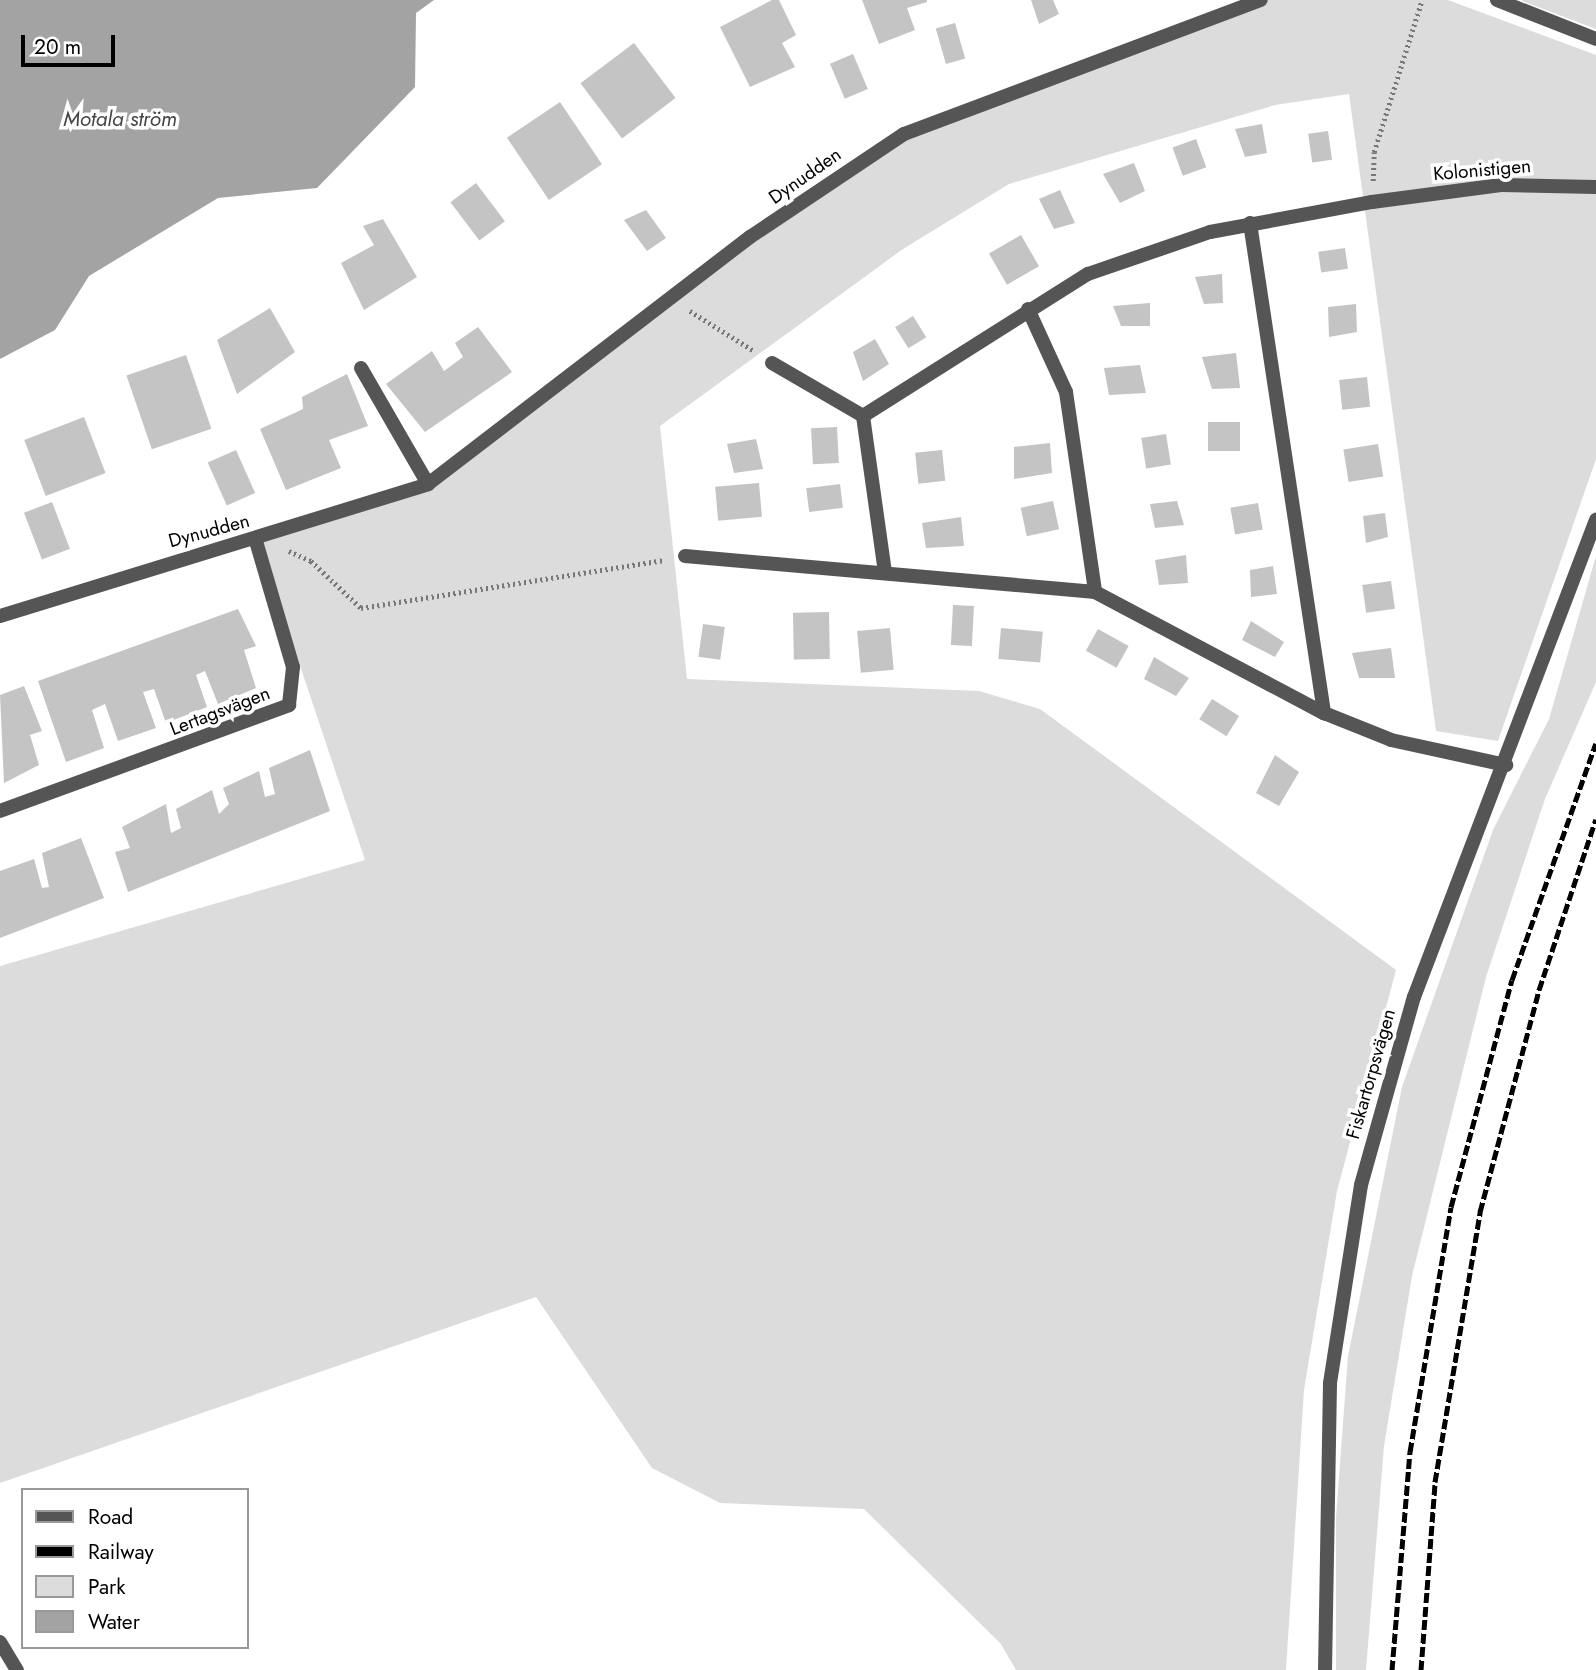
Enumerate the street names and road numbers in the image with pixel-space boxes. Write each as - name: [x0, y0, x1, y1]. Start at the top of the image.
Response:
- street label: Dynudden: [764, 143, 846, 209]
- street label: Kolonistigen: [1432, 154, 1532, 186]
- street label: Dynudden: [166, 509, 252, 553]
- street label: Lertagsvägen: [167, 682, 273, 740]
- street label: Fiskartorpsvägen: [1342, 1006, 1400, 1142]

